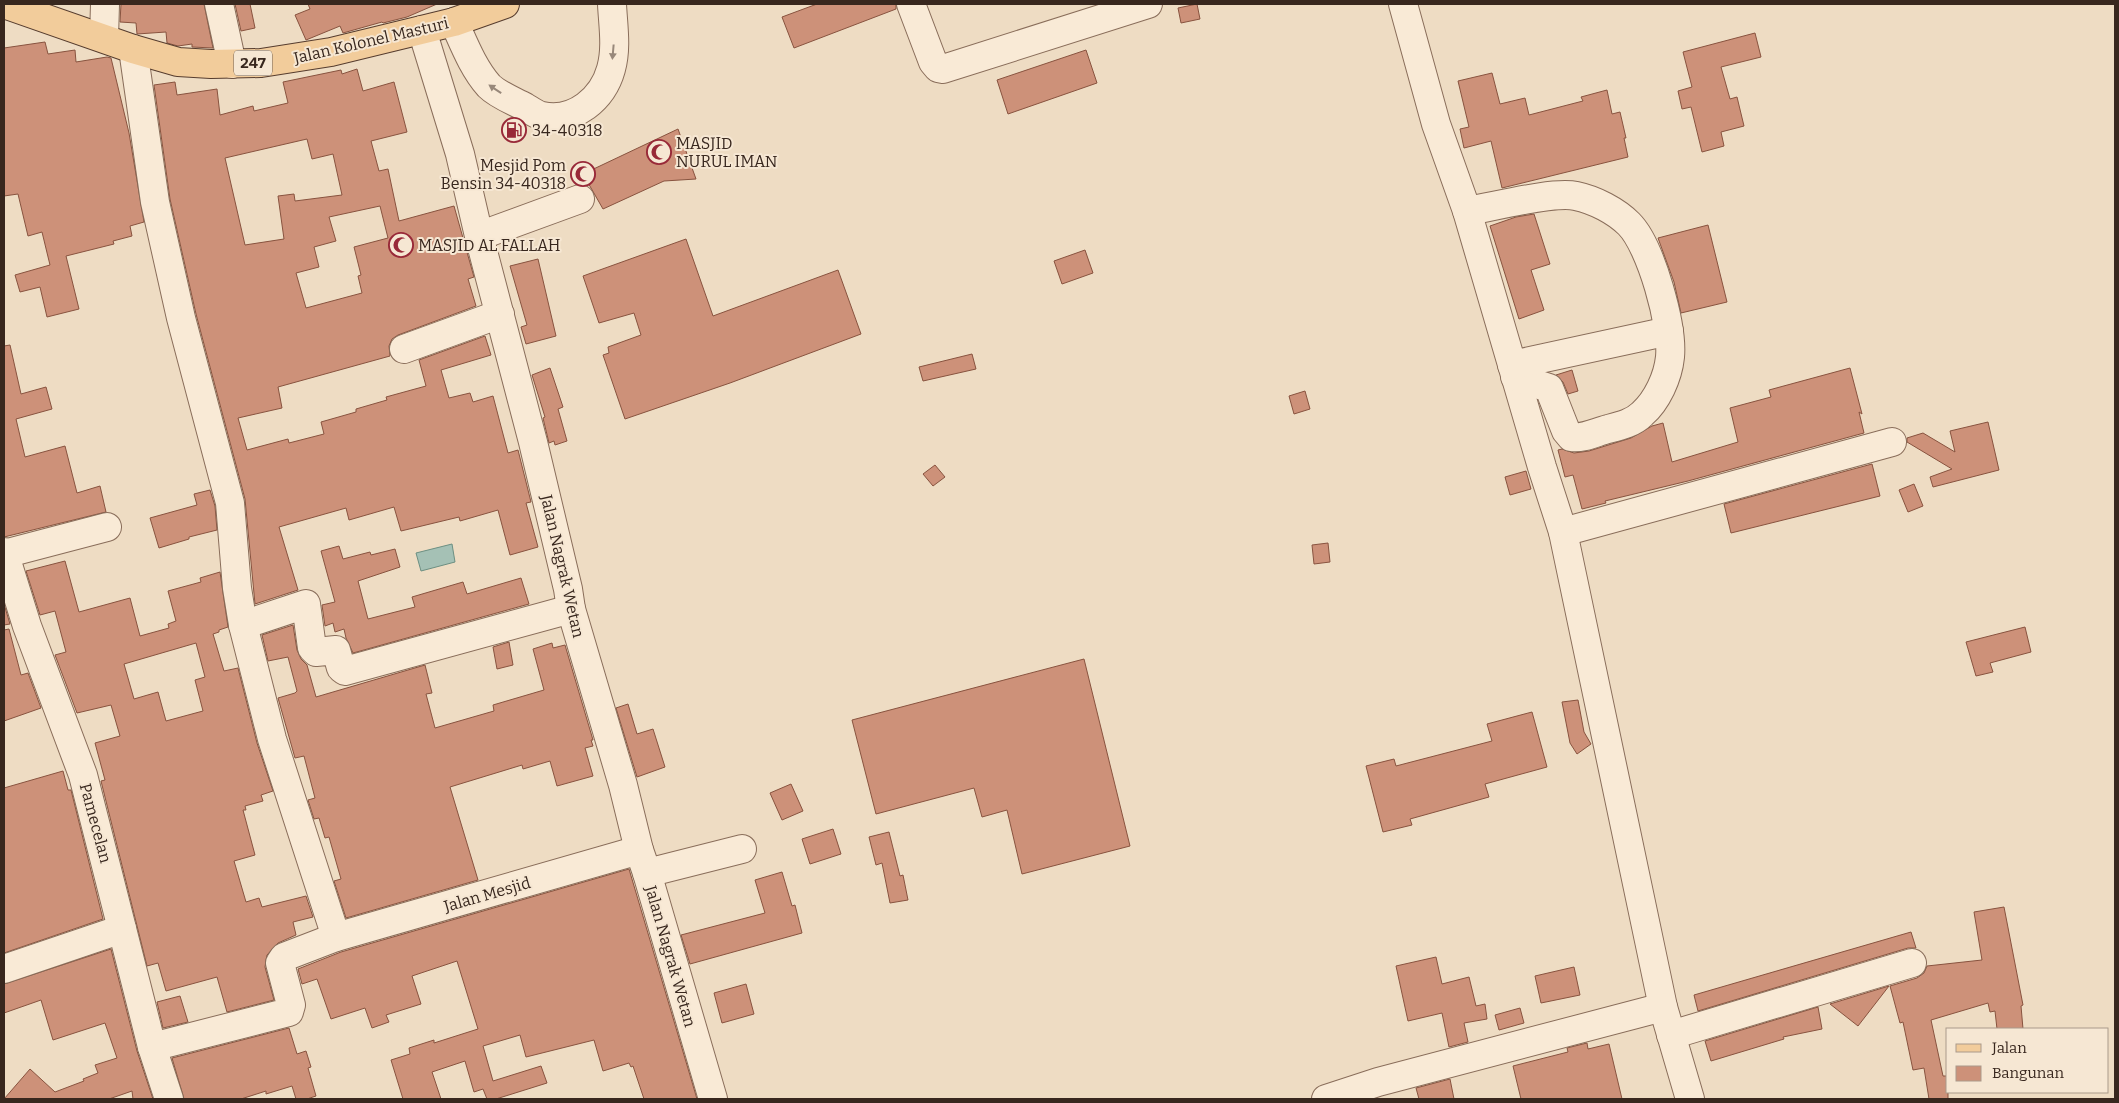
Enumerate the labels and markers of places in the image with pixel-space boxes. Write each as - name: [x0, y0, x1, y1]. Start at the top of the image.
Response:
- fuel station icon: 34-40318: [501, 117, 527, 143]
- place label: 34-40318: [532, 121, 603, 140]
- place label: MASJID NURUL IMAN: [676, 134, 778, 171]
- mosque icon: MASJID NURUL IMAN: [646, 139, 672, 165]
- place label: Mesjid Pom Bensin 34-40318: [441, 156, 566, 193]
- mosque icon: Mesjid Pom Bensin 34-40318: [570, 161, 596, 187]
- mosque icon: MASJID AL FALLAH: [388, 232, 414, 258]
- place label: MASJID AL FALLAH: [418, 236, 561, 255]

